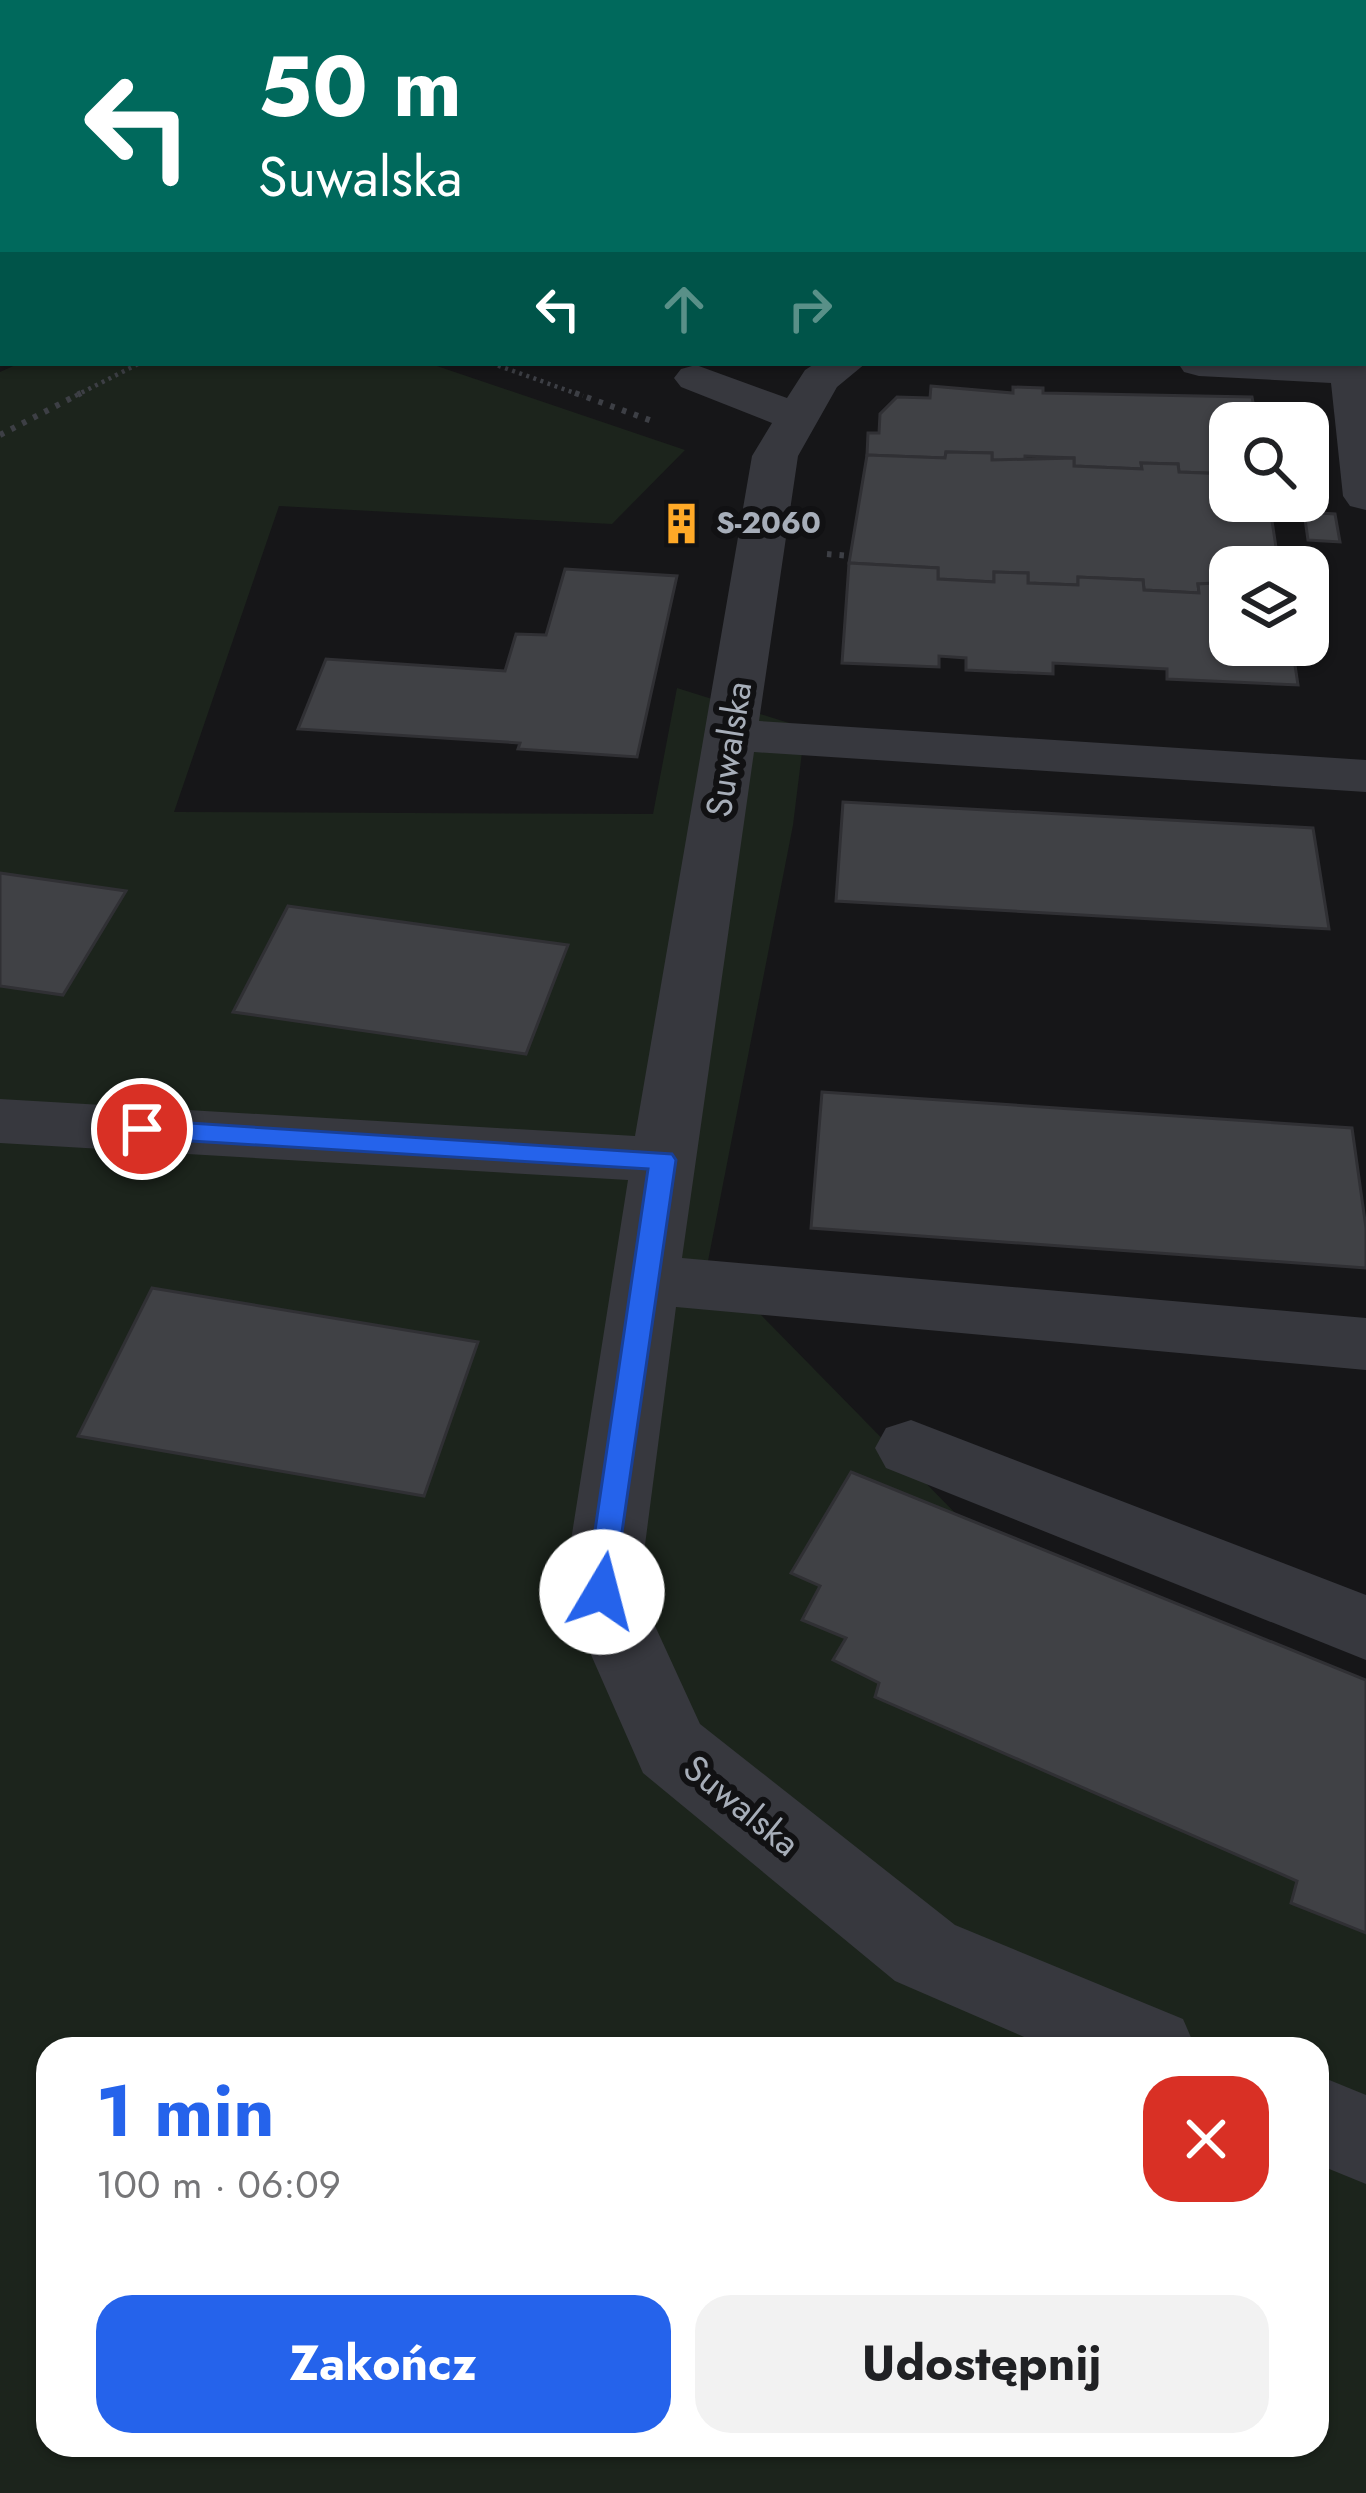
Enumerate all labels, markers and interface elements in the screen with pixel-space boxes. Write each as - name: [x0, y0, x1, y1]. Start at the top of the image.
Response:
- text: 50 m: [258, 26, 462, 148]
- icon: left: [60, 48, 216, 204]
- text: Suwalska: [258, 138, 463, 216]
- icon: left: [525, 276, 591, 342]
- icon: ahead: [651, 276, 717, 342]
- icon: right: [777, 276, 843, 342]
- map controls: [1209, 402, 1329, 666]
- button: search: [1209, 402, 1329, 522]
- building icon: S-2060: [659, 500, 705, 546]
- place label: S-2060: [716, 501, 821, 544]
- button: layers: [1209, 546, 1329, 666]
- street label: Suwalska: [692, 678, 764, 820]
- pin: [91, 1078, 193, 1180]
- icon: arrive: [109, 1096, 175, 1162]
- position arrow: [539, 1529, 665, 1655]
- street label: Suwalska: [673, 1742, 811, 1868]
- text: 1 min: [96, 2059, 275, 2163]
- button: close: [1143, 2076, 1269, 2202]
- text: 100 m · 06:09: [96, 2156, 341, 2213]
- button: Zakończ: [96, 2295, 671, 2433]
- button: Udostępnij: [695, 2295, 1269, 2433]

